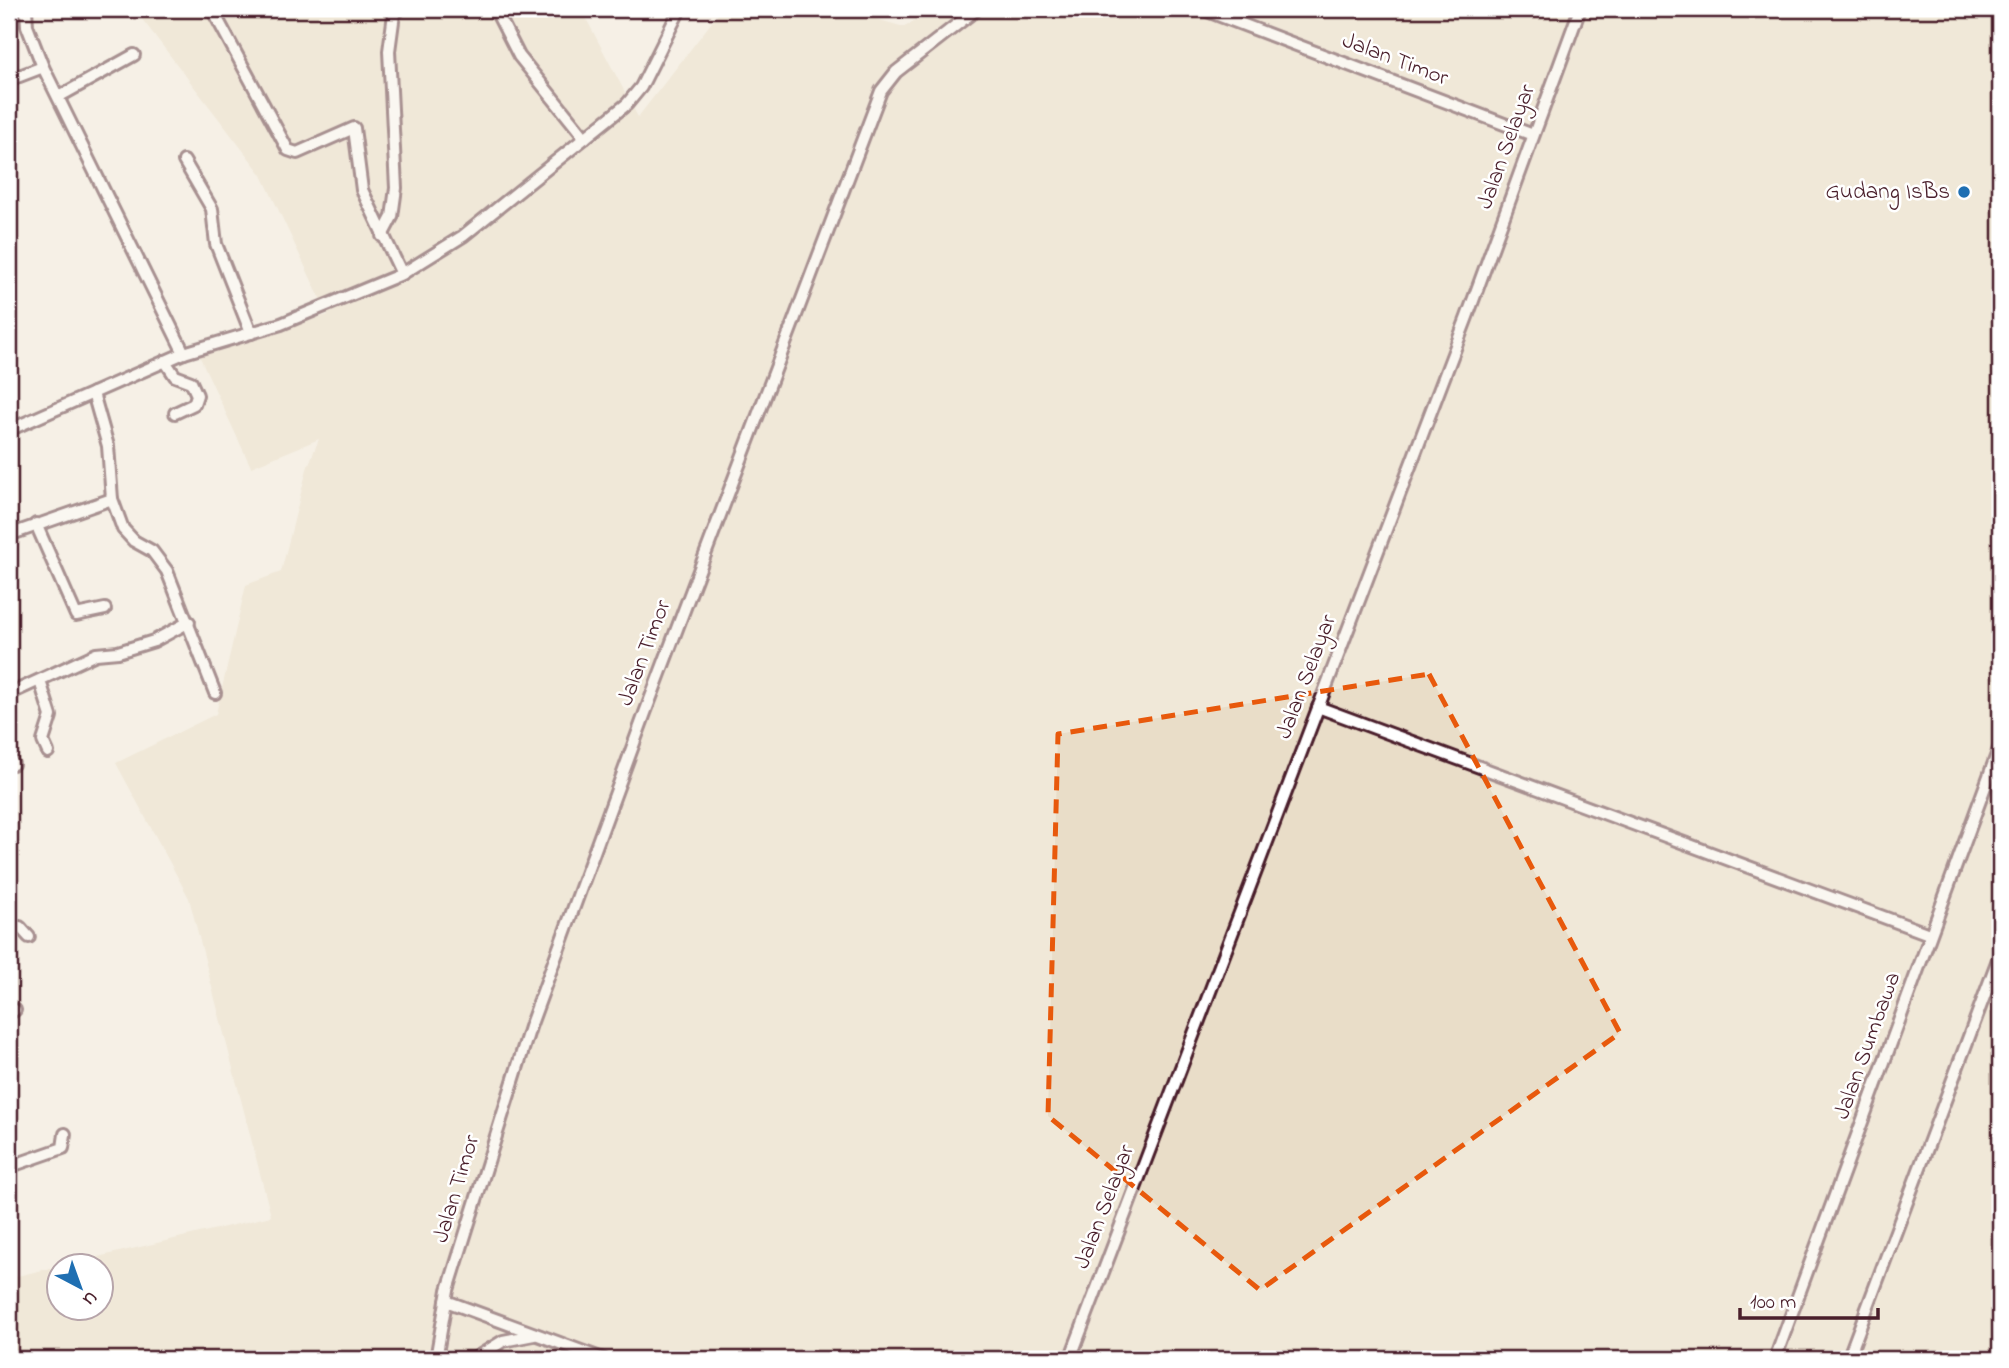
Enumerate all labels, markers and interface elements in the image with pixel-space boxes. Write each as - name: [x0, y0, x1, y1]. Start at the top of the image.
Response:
- street label: Jalan Timor: [1337, 25, 1454, 96]
- street label: Jalan Selayar: [1469, 79, 1547, 215]
- place label: Gudang IsBs: [1825, 176, 1950, 210]
- marker: Gudang IsBs: [1956, 184, 1972, 200]
- street label: Jalan Timor: [610, 594, 681, 711]
- street label: Jalan Selayar: [1268, 609, 1348, 745]
- street label: Jalan Sumbawa: [1826, 968, 1910, 1124]
- street label: Jalan Timor: [425, 1130, 489, 1247]
- street label: Jalan Selayar: [1066, 1139, 1146, 1275]
- north arrow: [46, 1252, 116, 1322]
- scale bar: [1740, 1277, 1878, 1321]
- text: U: [76, 1284, 103, 1312]
- text: 100 m: [1750, 1288, 1796, 1318]

